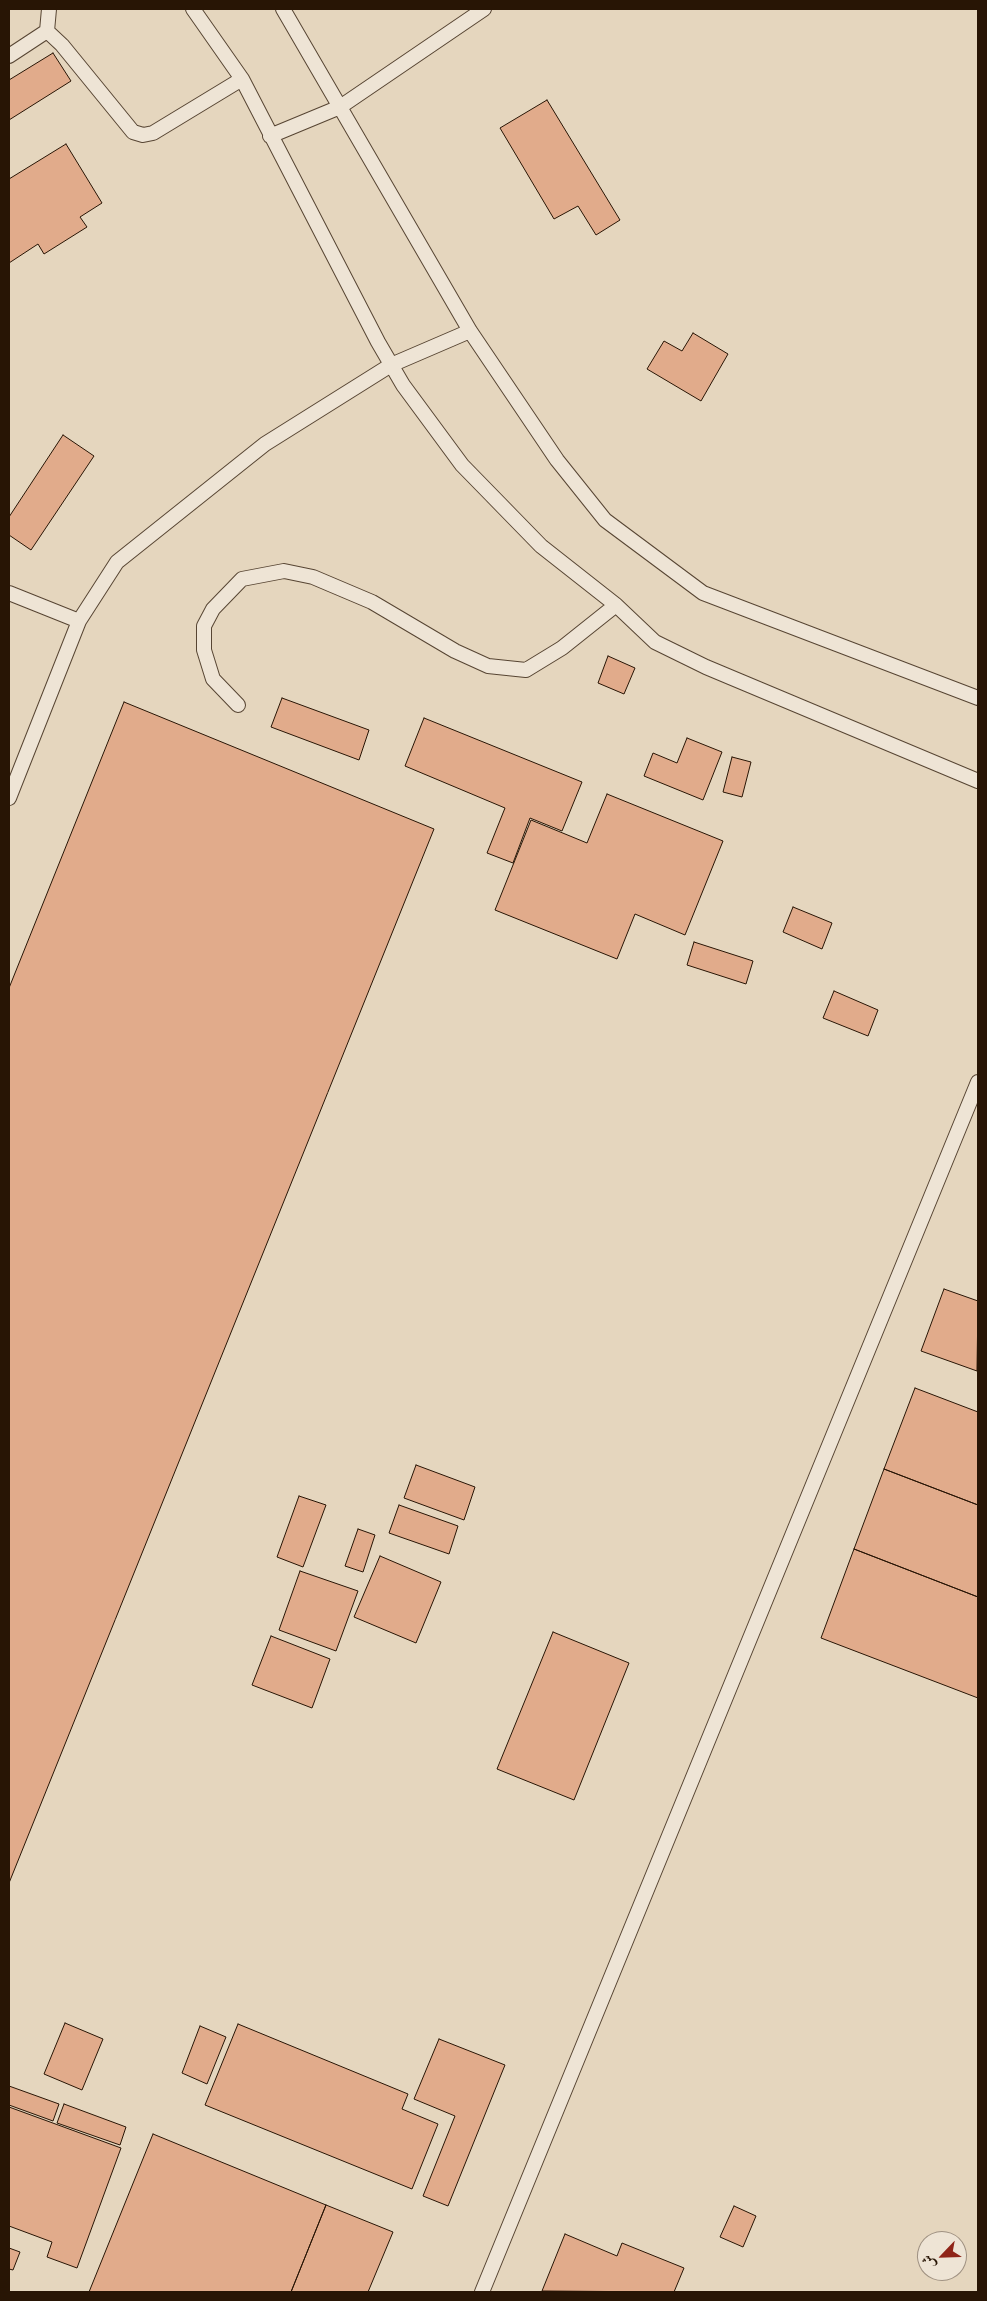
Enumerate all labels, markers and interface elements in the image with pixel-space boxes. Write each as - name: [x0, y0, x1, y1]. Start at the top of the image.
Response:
- north arrow: [917, 2231, 967, 2281]
- text: ش: [920, 2253, 938, 2271]

